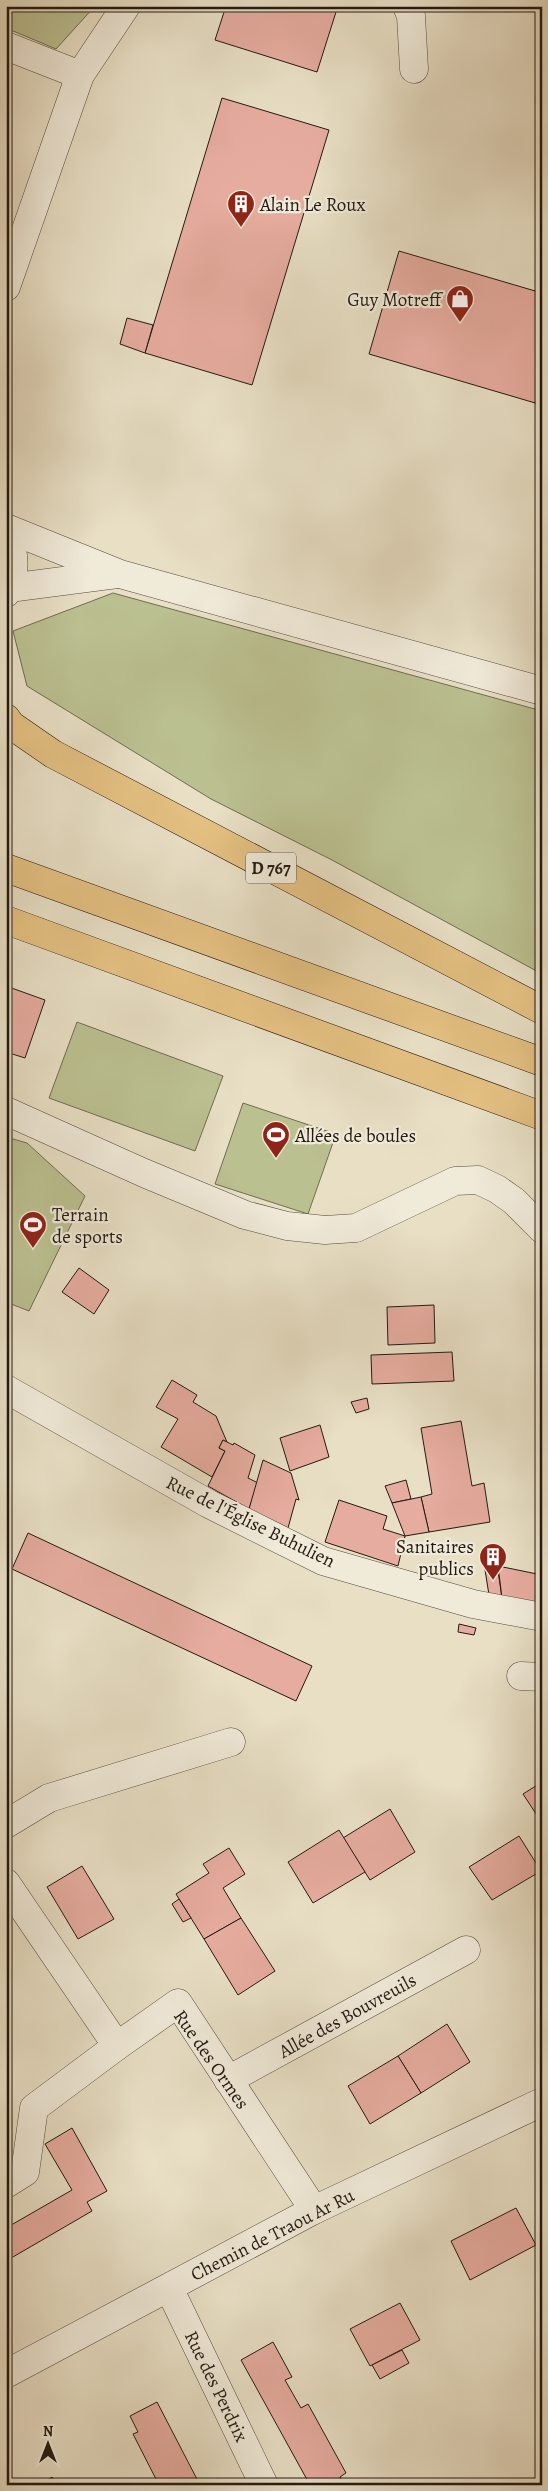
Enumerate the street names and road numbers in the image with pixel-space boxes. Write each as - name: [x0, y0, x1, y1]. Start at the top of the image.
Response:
- road number: D 767: [246, 852, 296, 884]
- street label: Rue de l'Église Buhulien: [162, 1470, 339, 1574]
- street label: Allée des Bouvreuils: [273, 1967, 421, 2065]
- street label: Rue des Ormes: [167, 2005, 255, 2115]
- street label: Chemin de Traou Ar Ru: [186, 2182, 359, 2287]
- street label: Rue des Perdrix: [178, 2326, 254, 2446]

